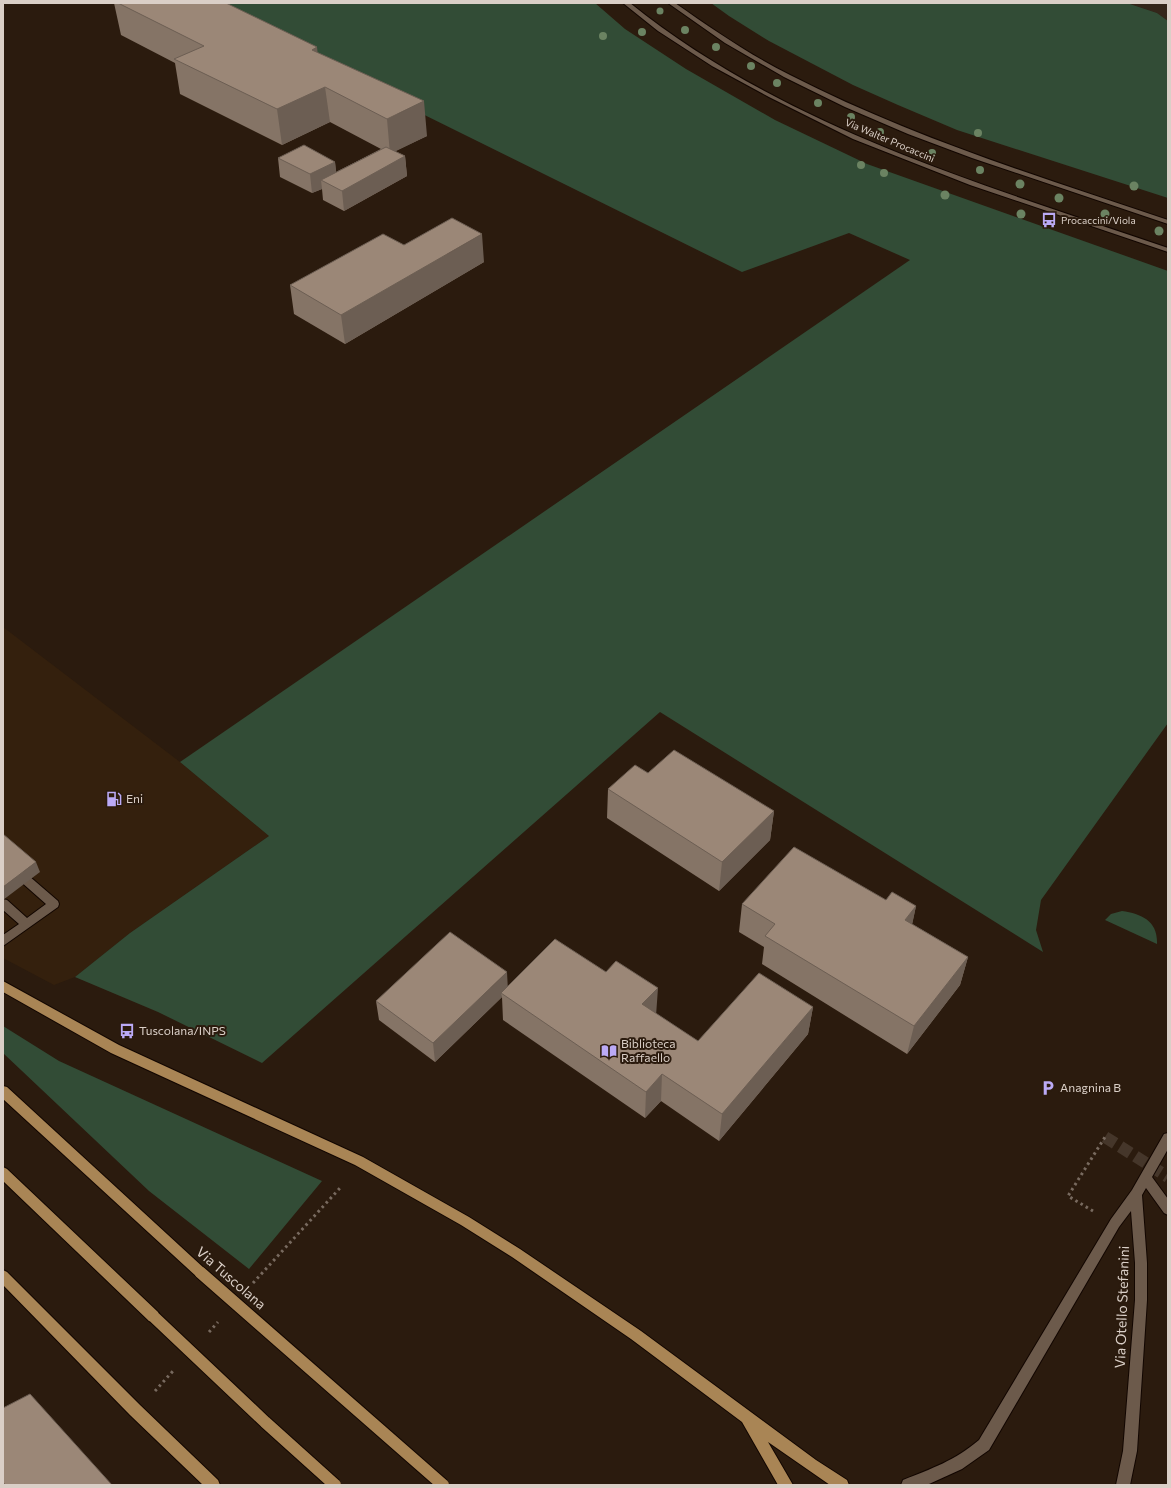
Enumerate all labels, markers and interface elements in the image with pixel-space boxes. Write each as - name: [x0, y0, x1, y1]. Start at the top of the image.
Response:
- street label: Via Walter Procaccini: [843, 116, 937, 164]
- bus stop icon: Procaccini/Viola: [1040, 211, 1058, 229]
- place label: Procaccini/Viola: [1061, 214, 1136, 226]
- fuel station icon: Eni: [105, 790, 123, 808]
- place label: Eni: [126, 791, 143, 805]
- bus stop icon: Tuscolana/INPS: [118, 1022, 136, 1040]
- place label: Tuscolana/INPS: [139, 1023, 226, 1037]
- place label: Biblioteca Raffaello: [621, 1036, 676, 1064]
- library icon: Biblioteca Raffaello: [600, 1042, 618, 1060]
- parking icon: Anagnina B: [1039, 1079, 1057, 1097]
- place label: Anagnina B: [1060, 1080, 1121, 1094]
- street label: Via Tuscolana: [193, 1243, 270, 1312]
- street label: Via Otello Stefanini: [1111, 1245, 1132, 1369]

